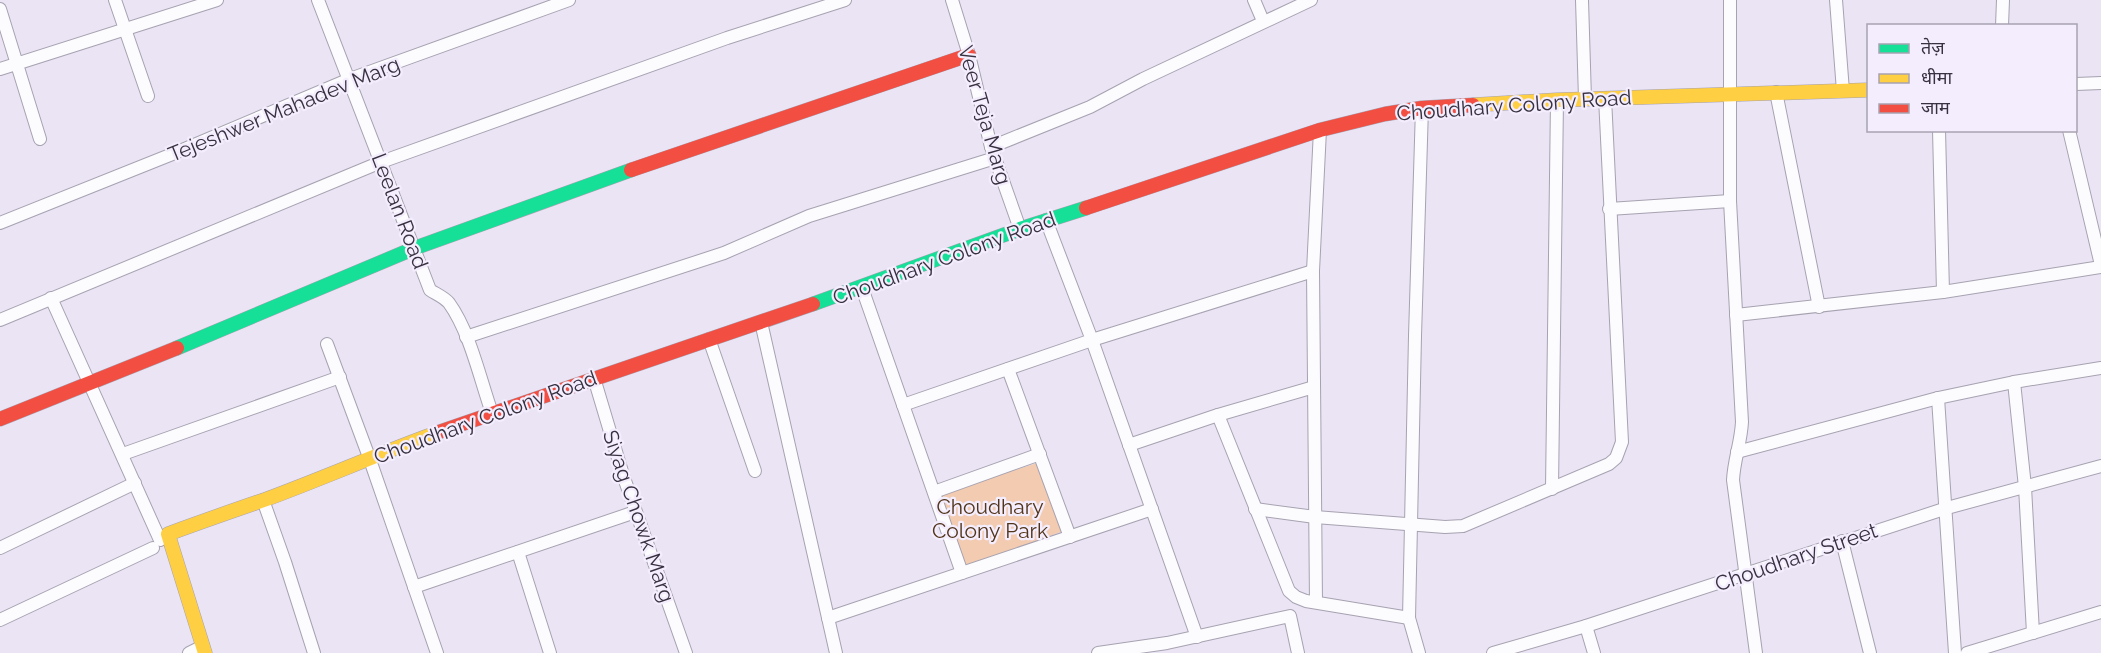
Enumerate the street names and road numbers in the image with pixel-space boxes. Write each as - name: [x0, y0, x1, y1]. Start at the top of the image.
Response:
- street label: Veer Teja Marg: [953, 43, 1017, 187]
- street label: Tejeshwer Mahadev Marg: [165, 51, 403, 167]
- street label: Choudhary Colony Road: [1396, 84, 1632, 126]
- street label: Leelan Road: [367, 150, 433, 272]
- street label: Choudhary Colony Road: [829, 206, 1059, 310]
- street label: Choudhary Colony Road: [370, 365, 600, 469]
- street label: Siyag Chowk Marg: [598, 427, 680, 605]
- street label: Choudhary Street: [1711, 517, 1881, 597]

